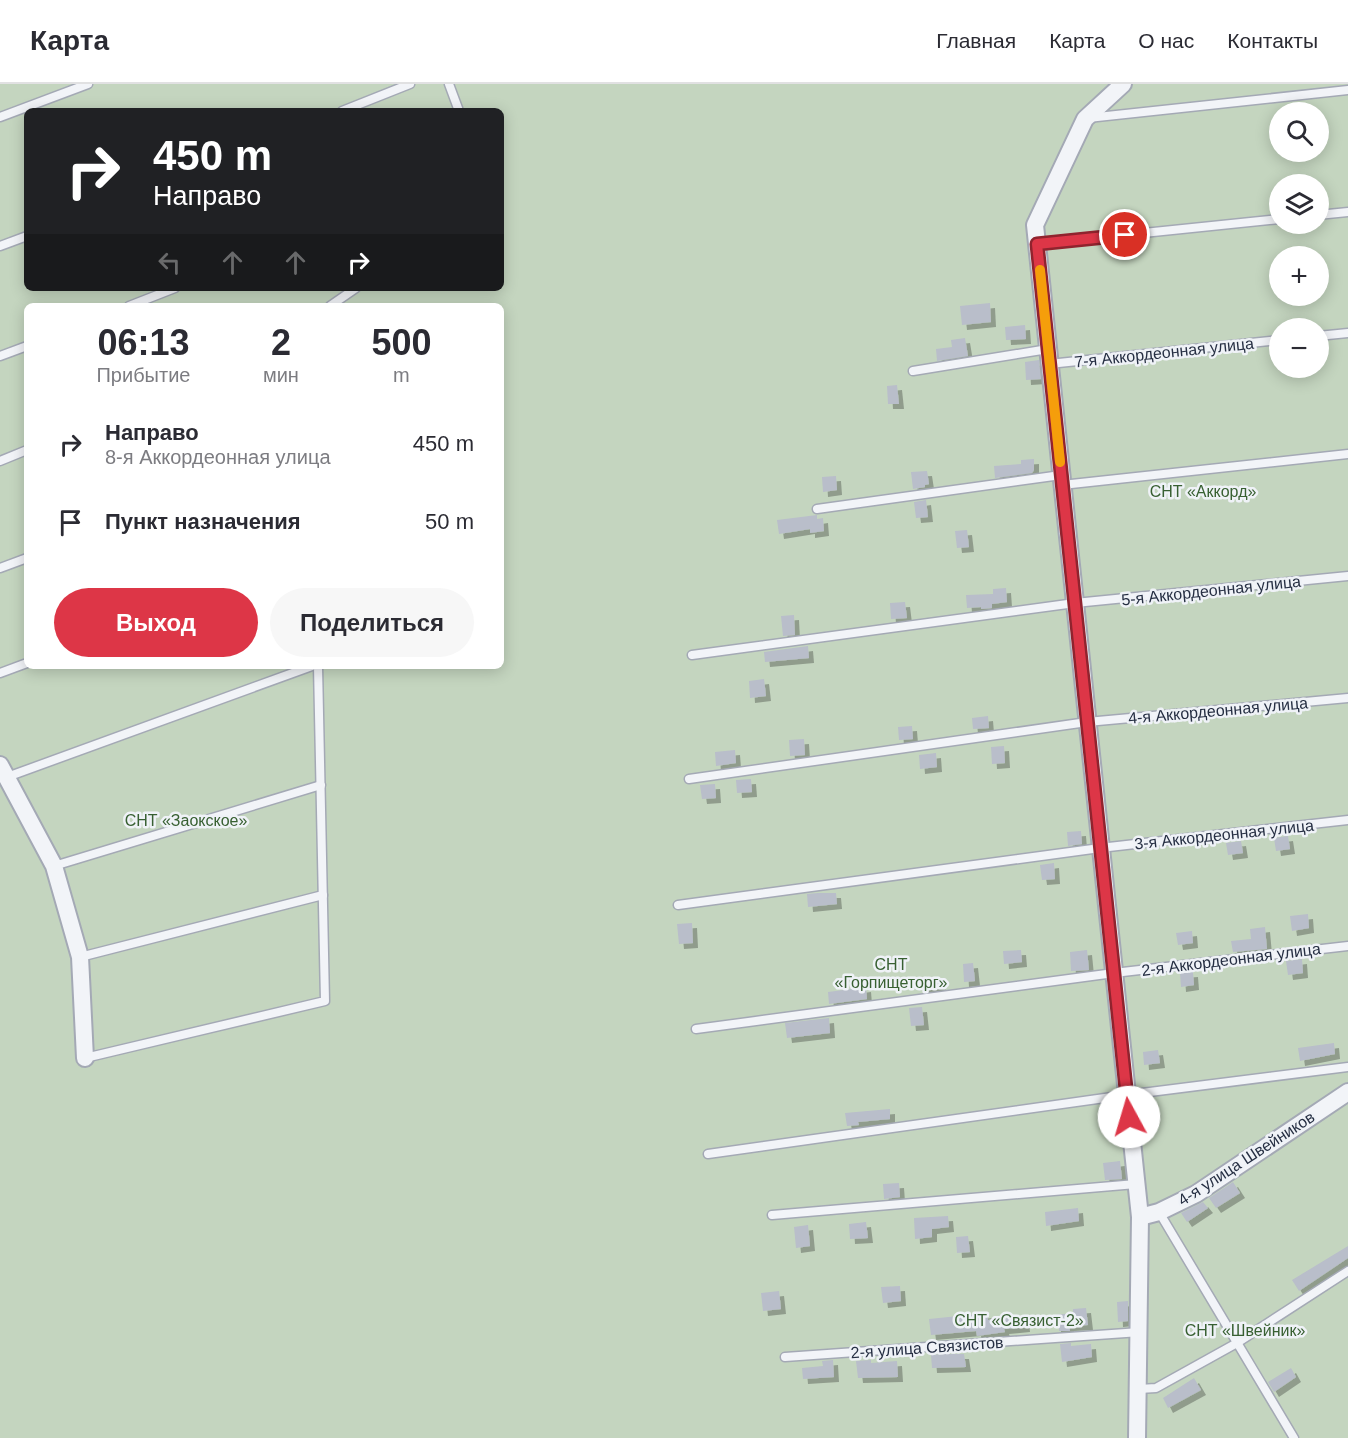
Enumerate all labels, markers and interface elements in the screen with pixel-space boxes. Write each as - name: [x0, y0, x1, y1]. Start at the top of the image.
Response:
- text: Карта: [30, 25, 109, 56]
- text: Главная: [936, 29, 1016, 52]
- text: Карта: [1049, 29, 1105, 52]
- text: О нас: [1138, 29, 1194, 52]
- text: Контакты: [1227, 29, 1318, 52]
- map controls: [1269, 102, 1329, 378]
- button: search: [1269, 102, 1329, 162]
- icon: right: [54, 132, 132, 210]
- text: 450 m: [153, 132, 272, 179]
- button: layers: [1269, 174, 1329, 234]
- text: Направо: [153, 181, 261, 211]
- pin: [1099, 209, 1150, 260]
- icon: arrive: [1108, 218, 1141, 251]
- icon: left: [153, 246, 186, 279]
- icon: ahead: [216, 246, 249, 279]
- icon: ahead: [279, 246, 312, 279]
- icon: right: [342, 246, 375, 279]
- button: +: [1269, 246, 1329, 306]
- button: −: [1269, 318, 1329, 378]
- text: 06:13: [97, 322, 190, 363]
- text: 2: [271, 322, 291, 363]
- text: 500: [371, 322, 431, 363]
- street label: 7-я Аккордеонная улица: [1073, 335, 1255, 370]
- text: Прибытие: [96, 364, 190, 386]
- text: мин: [263, 364, 299, 386]
- text: m: [393, 364, 410, 386]
- text: Направо: [105, 420, 199, 445]
- icon: right: [54, 428, 87, 461]
- text: 450 m: [413, 431, 474, 456]
- text: 8-я Аккордеонная улица: [105, 446, 331, 468]
- park label: СНТ «Аккорд»: [1150, 483, 1256, 500]
- icon: arrive: [54, 506, 87, 539]
- text: Пункт назначения: [105, 509, 301, 534]
- text: 50 m: [425, 509, 474, 534]
- street label: 5-я Аккордеонная улица: [1120, 573, 1302, 608]
- button: Выход: [54, 588, 258, 657]
- button: Поделиться: [270, 588, 474, 657]
- street label: 4-я Аккордеонная улица: [1127, 694, 1309, 727]
- park label: СНТ «Заокское»: [125, 812, 247, 829]
- street label: 3-я Аккордеонная улица: [1133, 817, 1315, 852]
- street label: 2-я Аккордеонная улица: [1140, 940, 1322, 979]
- park label: СНТ «Горпищеторг»: [835, 956, 948, 991]
- position arrow: [1097, 1085, 1161, 1149]
- street label: 4-я улица Швейников: [1175, 1108, 1318, 1209]
- park label: СНТ «Связист-2»: [954, 1312, 1084, 1329]
- park label: СНТ «Швейник»: [1185, 1322, 1305, 1339]
- street label: 2-я улица Связистов: [850, 1334, 1004, 1361]

